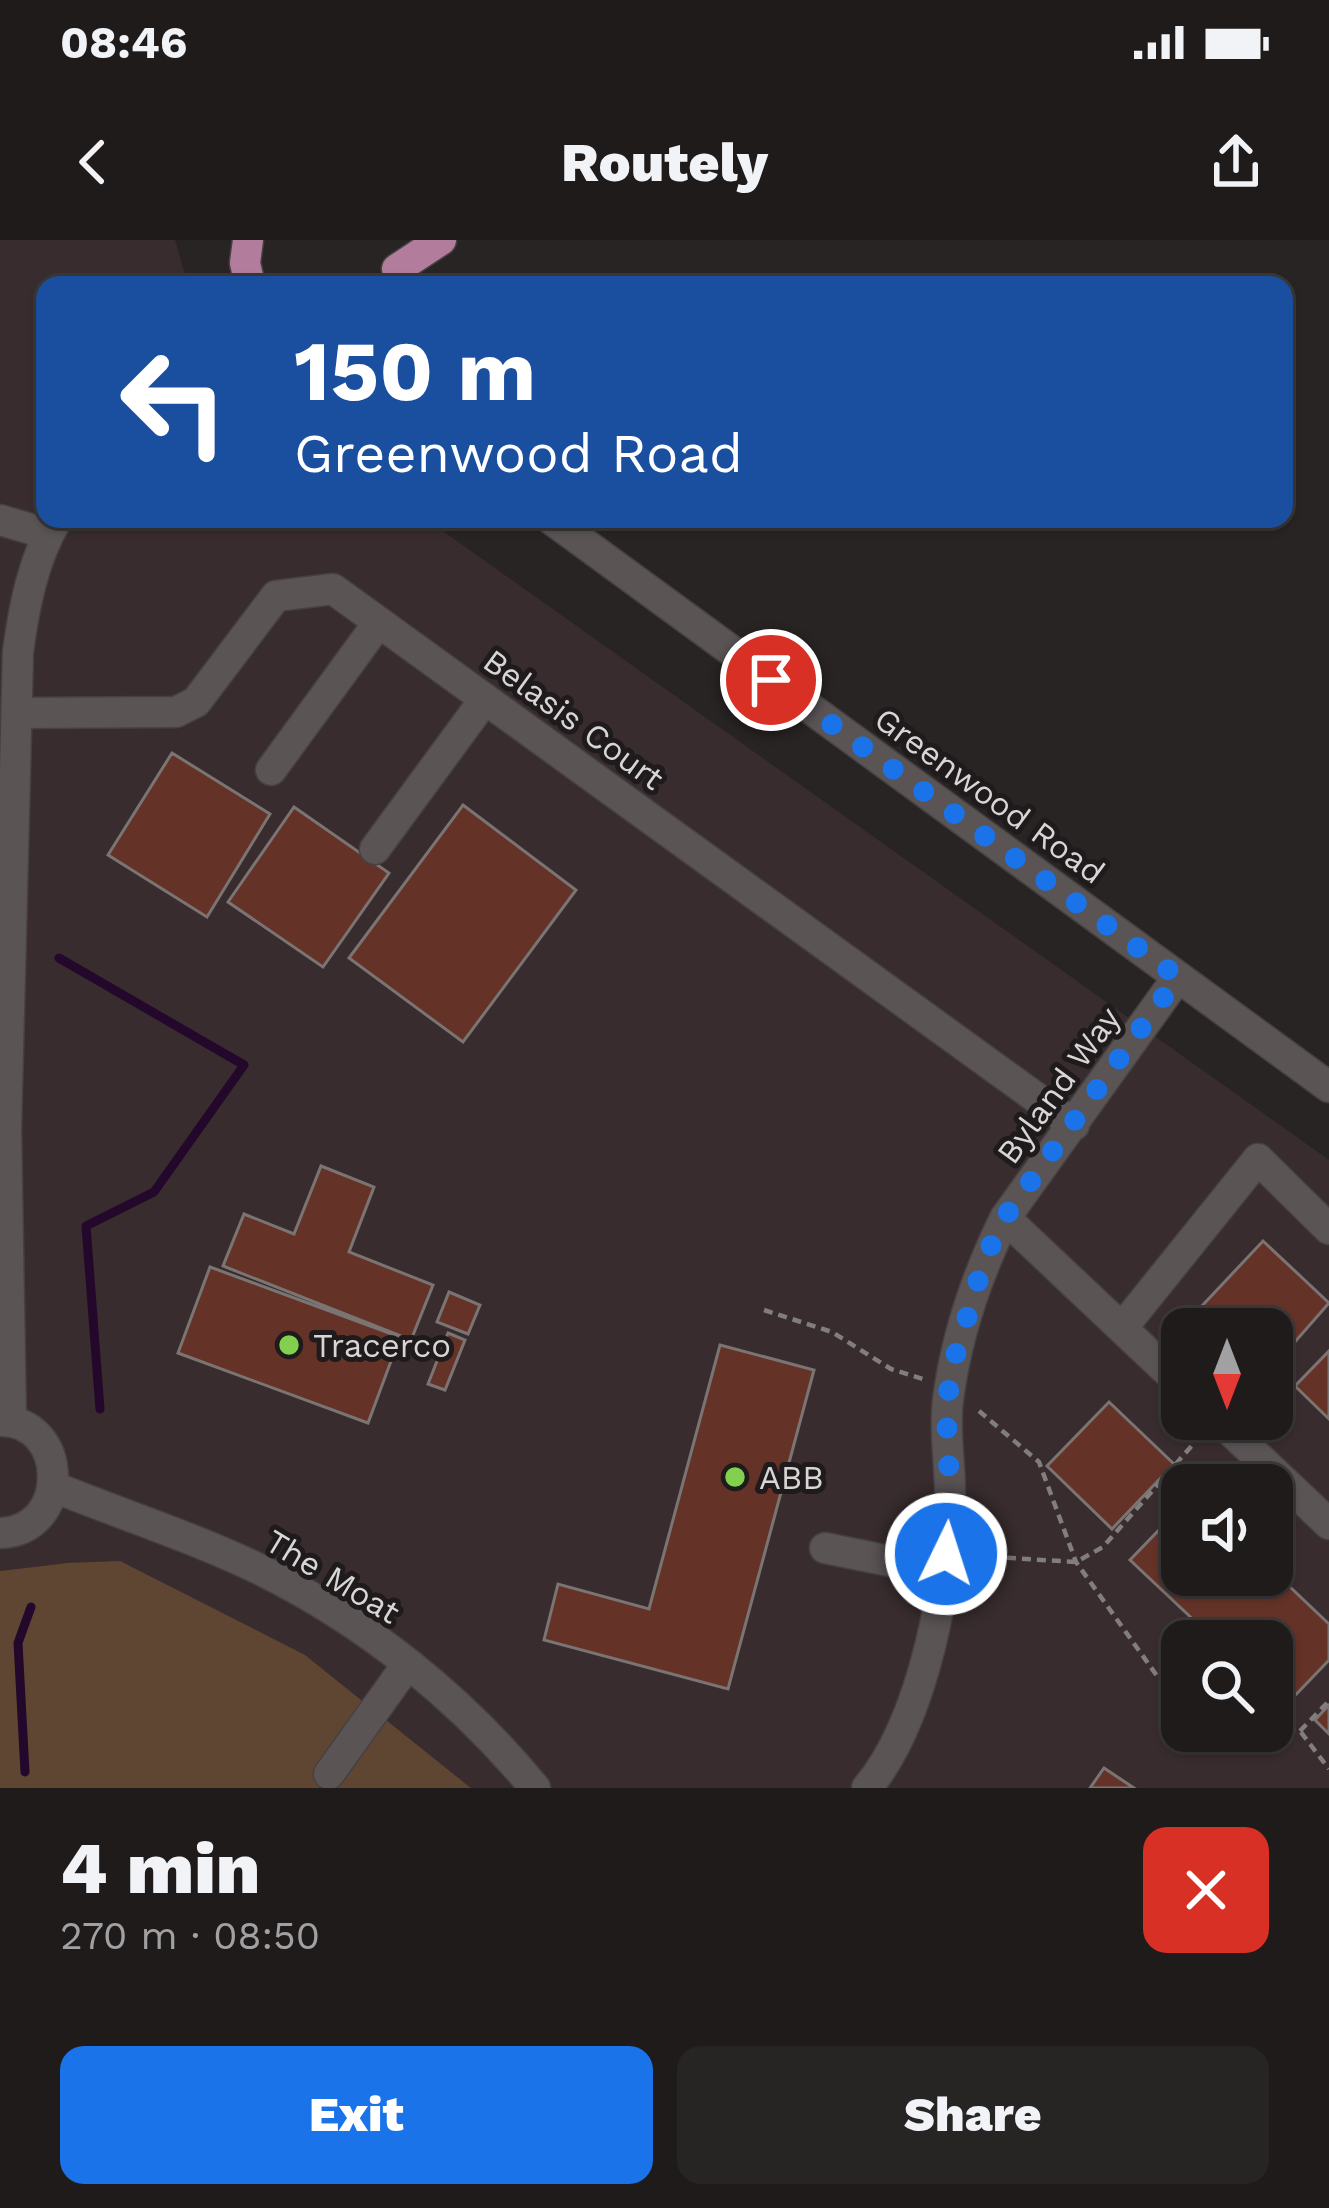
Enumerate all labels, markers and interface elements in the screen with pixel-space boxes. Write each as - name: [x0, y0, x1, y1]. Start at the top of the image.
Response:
- text: 08:46: [60, 16, 188, 69]
- icon: back: [60, 129, 126, 195]
- icon: share: [1203, 129, 1269, 195]
- text: Routely: [561, 131, 768, 194]
- text: 150 m: [294, 322, 536, 420]
- icon: left: [96, 324, 252, 480]
- text: Greenwood Road: [294, 422, 743, 485]
- pin: [720, 629, 822, 731]
- street label: Belasis Court: [476, 641, 672, 798]
- icon: arrive: [738, 647, 804, 713]
- street label: Greenwood Road: [867, 699, 1112, 892]
- street label: Byland Way: [989, 999, 1128, 1171]
- north arrow: [1161, 1308, 1293, 1440]
- map controls: [1161, 1308, 1293, 1752]
- place label: Tracerco: [313, 1326, 451, 1365]
- marker: Tracerco: [276, 1332, 302, 1358]
- place label: ABB: [759, 1458, 824, 1497]
- marker: ABB: [722, 1464, 748, 1490]
- button: sound: [1161, 1464, 1293, 1596]
- position arrow: [883, 1491, 1009, 1617]
- street label: The Moat: [259, 1521, 407, 1632]
- button: search: [1161, 1620, 1293, 1752]
- text: 4 min: [60, 1826, 260, 1910]
- button: close: [1143, 1827, 1269, 1953]
- text: 270 m · 08:50: [60, 1913, 320, 1958]
- button: Exit: [60, 2046, 653, 2184]
- button: Share: [677, 2046, 1269, 2184]

